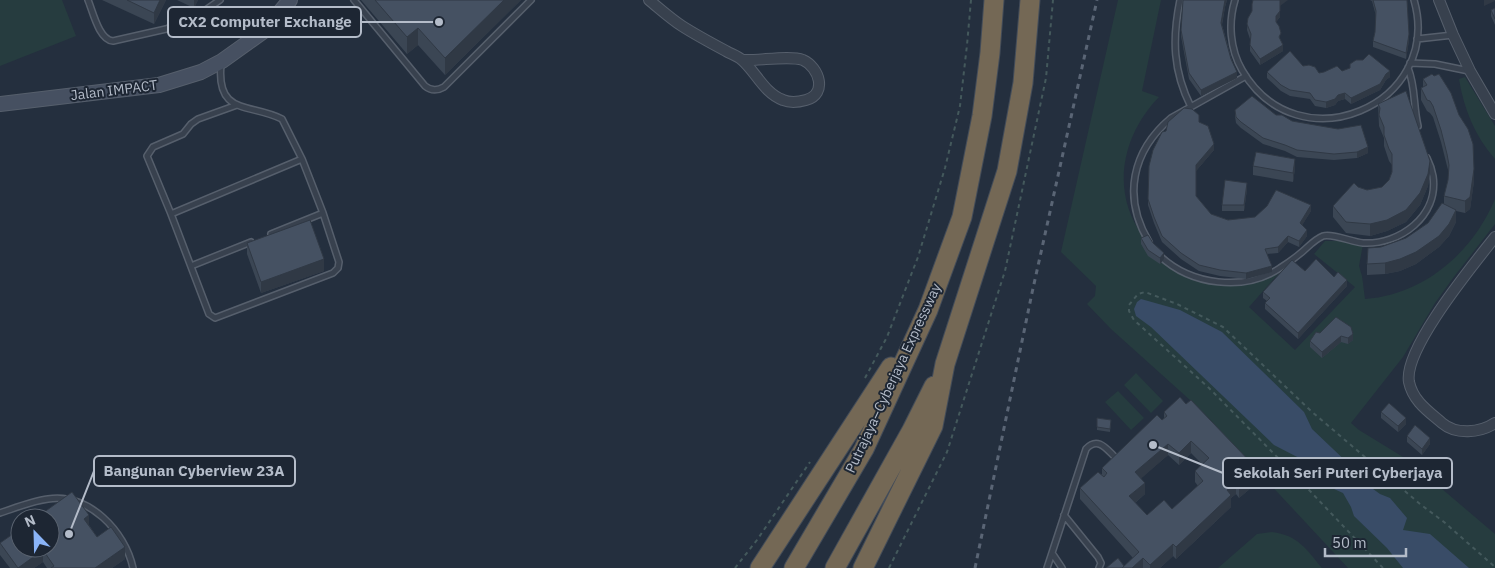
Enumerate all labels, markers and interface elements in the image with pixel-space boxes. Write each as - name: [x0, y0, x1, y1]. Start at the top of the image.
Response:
- callout: CX2 Computer Exchange: [168, 7, 361, 37]
- text: CX2 Computer Exchange: [178, 12, 352, 31]
- street label: Jalan IMPACT: [70, 76, 158, 104]
- street label: Putrajaya–Cyberjaya Expressway: [841, 280, 945, 476]
- callout: Bangunan Cyberview 23A: [94, 456, 295, 486]
- callout: Sekolah Seri Puteri Cyberjaya: [1223, 458, 1452, 488]
- text: Bangunan Cyberview 23A: [103, 461, 285, 480]
- text: Sekolah Seri Puteri Cyberjaya: [1234, 463, 1443, 482]
- north arrow: [10, 508, 60, 558]
- text: N: [22, 511, 38, 531]
- scale bar: [1325, 526, 1406, 558]
- text: 50 m: [1332, 533, 1367, 552]

